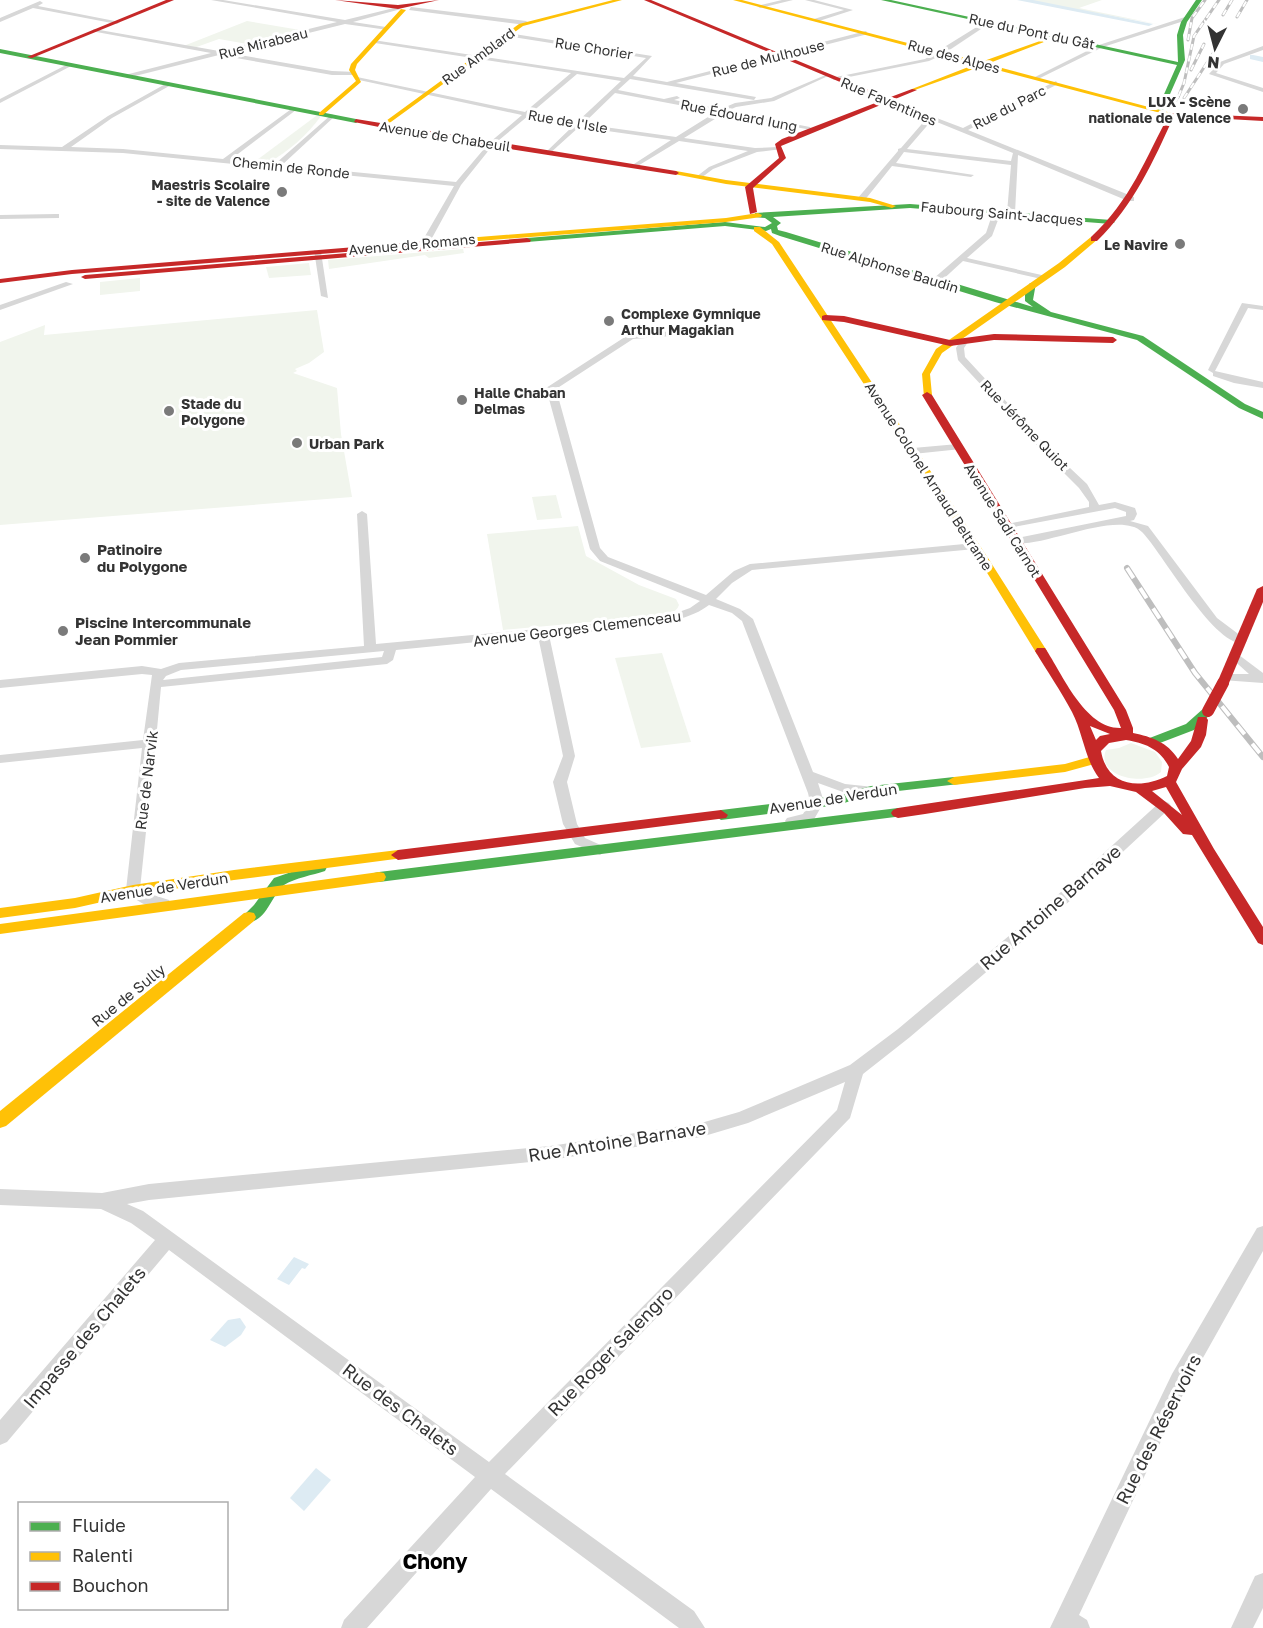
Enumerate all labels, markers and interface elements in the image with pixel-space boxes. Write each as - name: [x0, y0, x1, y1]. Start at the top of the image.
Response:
- street label: Rue du Pont du Gât: [967, 9, 1097, 53]
- north arrow: [1185, 18, 1245, 78]
- street label: Rue Mirabeau: [217, 24, 309, 62]
- street label: Rue Amblard: [438, 24, 518, 88]
- street label: Rue Chorier: [554, 33, 635, 63]
- street label: Rue de Mulhouse: [710, 36, 826, 80]
- street label: Rue des Alpes: [906, 36, 1002, 76]
- text: N: [1206, 52, 1221, 73]
- street label: Rue Faventines: [838, 73, 940, 129]
- street label: Rue du Parc: [970, 81, 1049, 133]
- place label: LUX - Scène nationale de Valence: [1088, 93, 1231, 126]
- street label: Rue Édouard Iung: [679, 95, 799, 135]
- marker: LUX - Scène nationale de Valence: [1236, 102, 1250, 116]
- street label: Rue de l'Isle: [527, 106, 609, 136]
- street label: Avenue de Chabeuil: [378, 117, 512, 155]
- street label: Chemin de Ronde: [232, 152, 350, 182]
- place label: Maestris Scolaire - site de Valence: [151, 176, 270, 209]
- marker: Maestris Scolaire - site de Valence: [275, 185, 289, 199]
- street label: Faubourg Saint-Jacques: [920, 197, 1084, 229]
- street label: Avenue de Romans: [348, 230, 476, 258]
- place label: Le Navire: [1104, 236, 1168, 253]
- marker: Le Navire: [1173, 237, 1187, 251]
- street label: Rue Alphonse Baudin: [819, 238, 961, 296]
- place label: Complexe Gymnique Arthur Magakian: [621, 305, 761, 338]
- marker: Complexe Gymnique Arthur Magakian: [602, 314, 616, 328]
- street label: Rue Jérôme Quiot: [977, 376, 1073, 474]
- street label: Avenue Colonel Arnaud Beltrame: [862, 379, 996, 573]
- place label: Halle Chaban Delmas: [474, 384, 566, 417]
- marker: Halle Chaban Delmas: [455, 393, 469, 407]
- place label: Stade du Polygone: [181, 395, 245, 428]
- marker: Stade du Polygone: [162, 404, 176, 418]
- place label: Urban Park: [309, 435, 384, 452]
- marker: Urban Park: [290, 436, 304, 450]
- street label: Avenue Sadi Carnot: [961, 460, 1045, 580]
- place label: Patinoire du Polygone: [97, 540, 188, 575]
- marker: Patinoire du Polygone: [78, 551, 92, 565]
- street label: Avenue Georges Clemenceau: [472, 606, 682, 650]
- place label: Piscine Intercommunale Jean Pommier: [75, 613, 251, 648]
- marker: Piscine Intercommunale Jean Pommier: [56, 624, 70, 638]
- street label: Rue de Narvik: [131, 729, 161, 831]
- street label: Avenue de Verdun: [768, 779, 898, 817]
- street label: Rue Antoine Barnave: [975, 840, 1125, 974]
- street label: Avenue de Verdun: [99, 868, 229, 906]
- street label: Rue de Sully: [88, 959, 169, 1030]
- street label: Rue Antoine Barnave: [526, 1116, 708, 1166]
- street label: Impasse des Chalets: [18, 1262, 150, 1412]
- street label: Rue Roger Salengro: [543, 1282, 677, 1420]
- street label: Rue des Réservoirs: [1111, 1350, 1205, 1508]
- street label: Rue des Chalets: [339, 1358, 463, 1460]
- legend: [18, 1502, 228, 1610]
- text: Fluide: [72, 1514, 126, 1536]
- text: Ralenti: [72, 1544, 133, 1566]
- district label: Chony: [402, 1548, 468, 1574]
- text: Bouchon: [72, 1574, 149, 1596]

